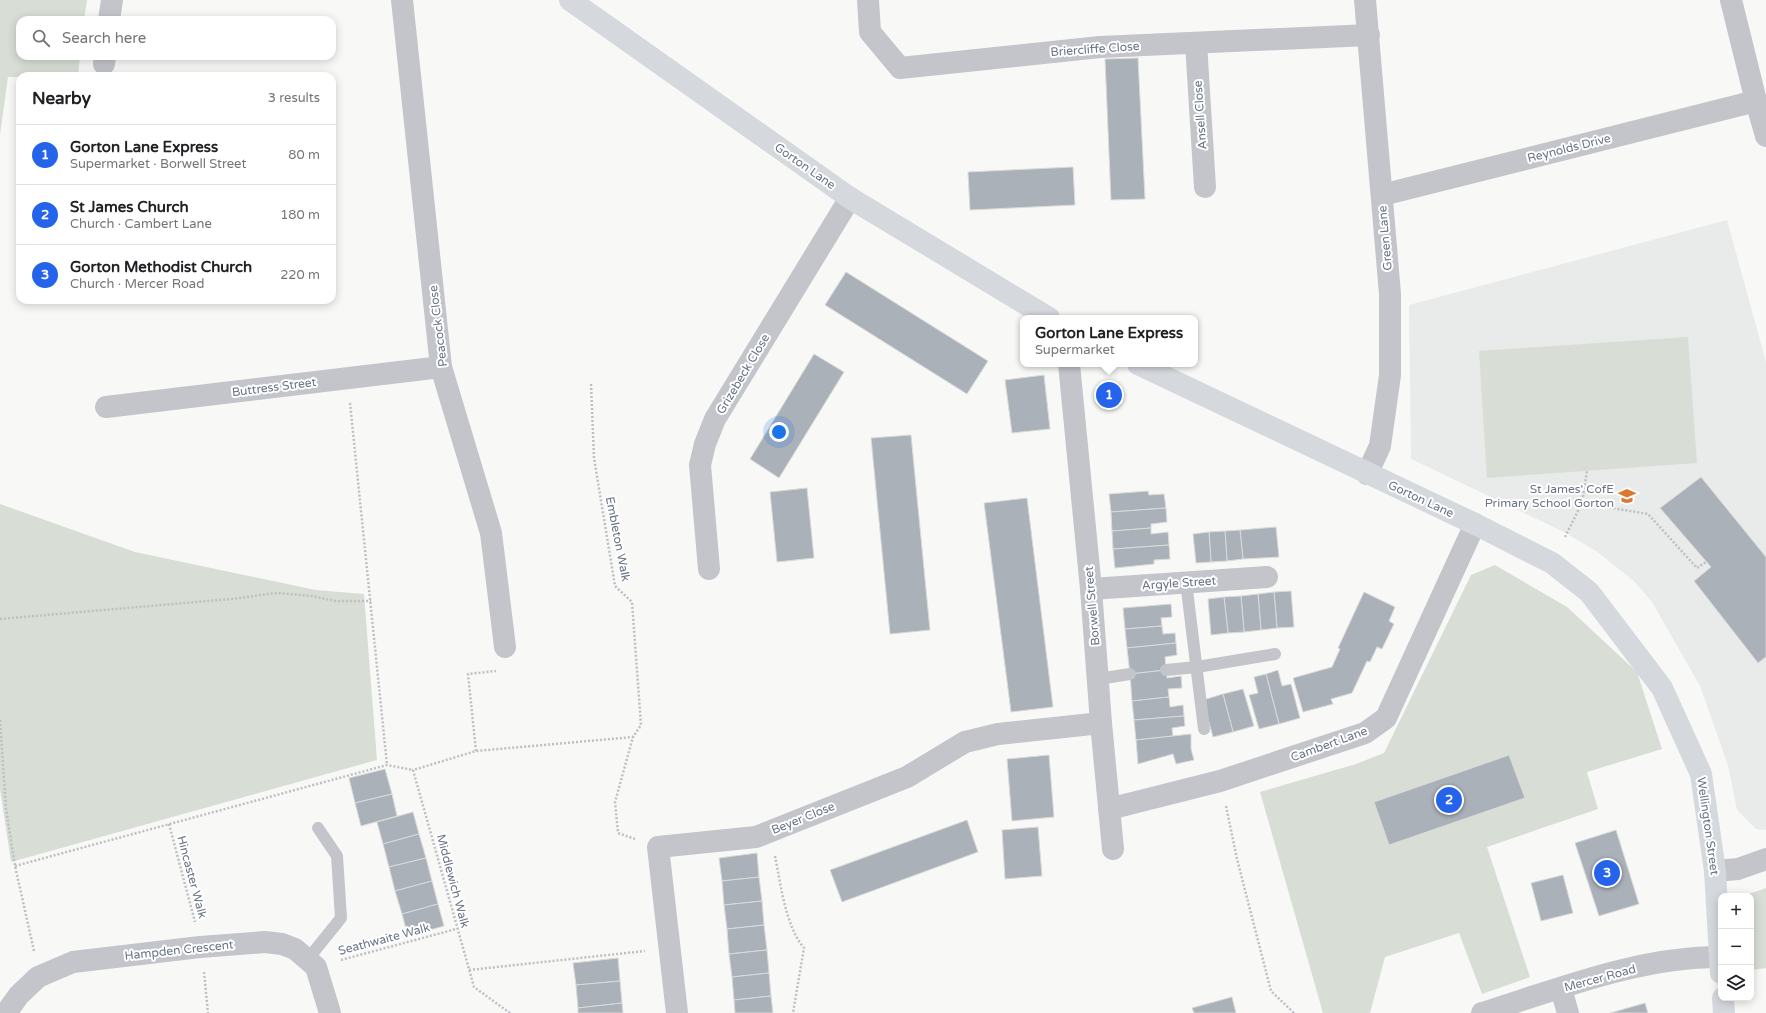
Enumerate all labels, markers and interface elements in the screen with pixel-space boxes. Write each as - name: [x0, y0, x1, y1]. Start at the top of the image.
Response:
- search box: [16, 16, 336, 60]
- icon: search: [30, 27, 52, 49]
- text: Search here: [62, 29, 146, 47]
- street label: Briercliffe Close: [1050, 39, 1140, 59]
- street label: Ansell Close: [1191, 80, 1209, 150]
- text: Nearby: [32, 88, 91, 109]
- text: 3 results: [268, 90, 320, 106]
- street label: Reynolds Drive: [1526, 131, 1612, 165]
- text: Gorton Lane Express: [70, 138, 218, 156]
- street label: Gorton Lane: [772, 140, 838, 192]
- text: 1: [41, 147, 49, 163]
- text: 80 m: [288, 147, 320, 163]
- text: Supermarket · Borwell Street: [70, 156, 246, 172]
- text: St James Church: [70, 198, 189, 216]
- street label: Green Lane: [1375, 205, 1395, 271]
- text: 2: [41, 207, 49, 223]
- text: 180 m: [280, 207, 320, 223]
- text: Church · Cambert Lane: [70, 216, 212, 232]
- text: Gorton Methodist Church: [70, 258, 252, 276]
- text: 3: [41, 267, 49, 283]
- text: 220 m: [280, 267, 320, 283]
- text: Church · Mercer Road: [70, 276, 204, 292]
- street label: Peacock Close: [426, 284, 450, 368]
- popup: [1020, 315, 1198, 367]
- text: Gorton Lane Express: [1035, 324, 1183, 342]
- street label: Grizebeck Close: [714, 331, 773, 417]
- text: Supermarket: [1035, 342, 1115, 358]
- street label: Buttress Street: [231, 375, 317, 399]
- pin: 1: [1096, 380, 1122, 410]
- your location: [769, 422, 789, 442]
- street label: Gorton Lane: [1386, 478, 1456, 520]
- place label: St James' CofE Primary School Gorton: [1485, 482, 1614, 510]
- school or university icon: St James' CofE Primary School Gorton: [1617, 486, 1637, 506]
- street label: Embleton Walk: [603, 495, 633, 583]
- street label: Borwell Street: [1082, 565, 1102, 646]
- street label: Argyle Street: [1141, 573, 1217, 593]
- street label: Cambert Lane: [1289, 724, 1369, 764]
- street label: Wellington Street: [1694, 776, 1722, 876]
- pin: 2: [1436, 785, 1462, 815]
- street label: Beyer Close: [769, 799, 837, 837]
- street label: Middlewich Walk: [434, 833, 472, 930]
- street label: Hincaster Walk: [174, 834, 210, 920]
- pin: 3: [1594, 858, 1620, 888]
- map controls: [1718, 893, 1754, 1001]
- button: +: [1718, 893, 1754, 929]
- street label: Seathwaite Walk: [337, 920, 432, 958]
- button: −: [1718, 929, 1754, 965]
- street label: Hampden Crescent: [124, 937, 234, 963]
- street label: Mercer Road: [1563, 962, 1637, 994]
- button: layers: [1718, 965, 1754, 1001]

